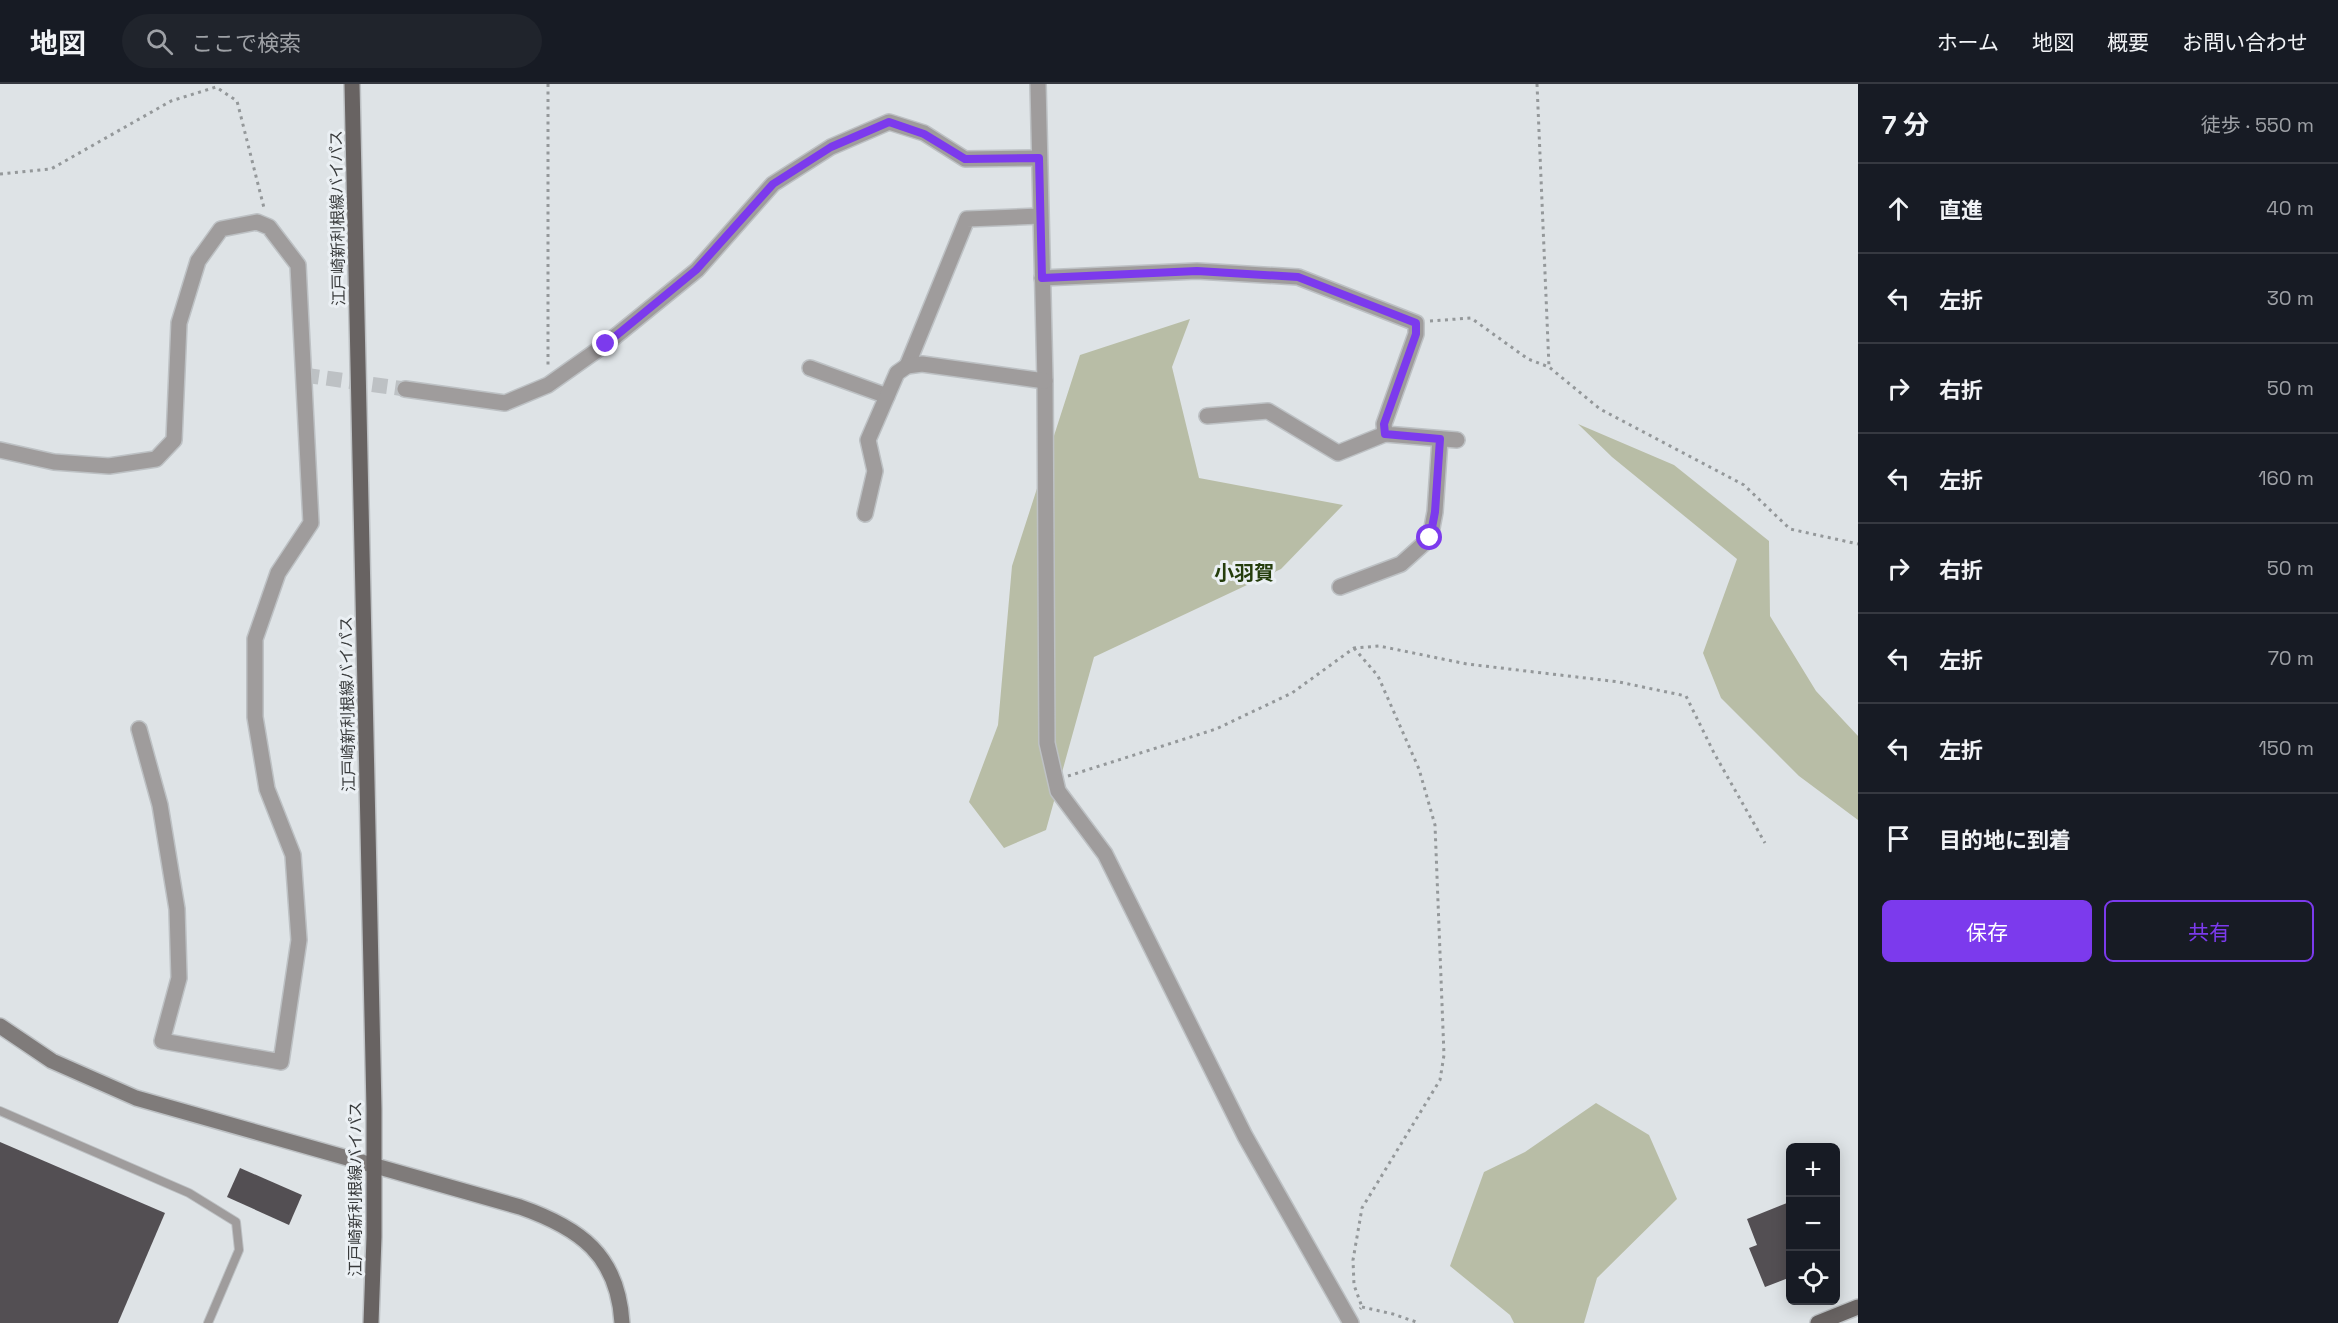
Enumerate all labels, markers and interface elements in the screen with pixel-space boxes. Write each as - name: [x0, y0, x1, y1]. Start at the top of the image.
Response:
- search box: [122, 14, 542, 68]
- text: 地図: [30, 25, 86, 61]
- icon: search: [143, 25, 176, 58]
- text: ここで検索: [191, 29, 301, 57]
- text: ホーム: [1937, 29, 1999, 56]
- text: 地図: [2032, 29, 2074, 56]
- text: 概要: [2107, 29, 2149, 56]
- text: お問い合わせ: [2182, 29, 2308, 56]
- text: 7 分: [1882, 108, 1929, 142]
- text: 徒歩 · 550 m: [2201, 112, 2314, 138]
- street label: 江戸崎新利根線バイパス: [325, 130, 350, 306]
- icon: ahead: [1882, 192, 1915, 225]
- text: 40 m: [2266, 195, 2314, 221]
- text: 直進: [1939, 196, 1983, 224]
- icon: left: [1882, 282, 1915, 315]
- text: 30 m: [2267, 285, 2314, 311]
- text: 左折: [1939, 286, 1983, 314]
- route end: [592, 330, 618, 356]
- icon: right: [1882, 372, 1915, 405]
- text: 50 m: [2267, 375, 2314, 401]
- text: 右折: [1939, 376, 1983, 404]
- icon: left: [1882, 462, 1915, 495]
- text: 160 m: [2258, 465, 2314, 491]
- text: 左折: [1939, 466, 1983, 494]
- route start: [1416, 524, 1442, 550]
- icon: right: [1882, 552, 1915, 585]
- text: 50 m: [2267, 555, 2314, 581]
- text: 右折: [1939, 556, 1983, 584]
- district label: 小羽賀: [1214, 560, 1274, 586]
- street label: 江戸崎新利根線バイパス: [335, 616, 360, 792]
- icon: left: [1882, 642, 1915, 675]
- text: 70 m: [2268, 645, 2314, 671]
- text: 左折: [1939, 646, 1983, 674]
- icon: left: [1882, 732, 1915, 765]
- text: 150 m: [2259, 735, 2314, 761]
- text: 左折: [1939, 736, 1983, 764]
- icon: arrive: [1882, 822, 1915, 855]
- text: 目的地に到着: [1939, 826, 2071, 854]
- button: 保存: [1882, 900, 2092, 962]
- button: 共有: [2104, 900, 2314, 962]
- street label: 江戸崎新利根線バイパス: [345, 1101, 366, 1277]
- map controls: [1786, 1143, 1840, 1305]
- button: +: [1786, 1143, 1840, 1197]
- button: −: [1786, 1197, 1840, 1251]
- button: locate: [1786, 1251, 1840, 1305]

